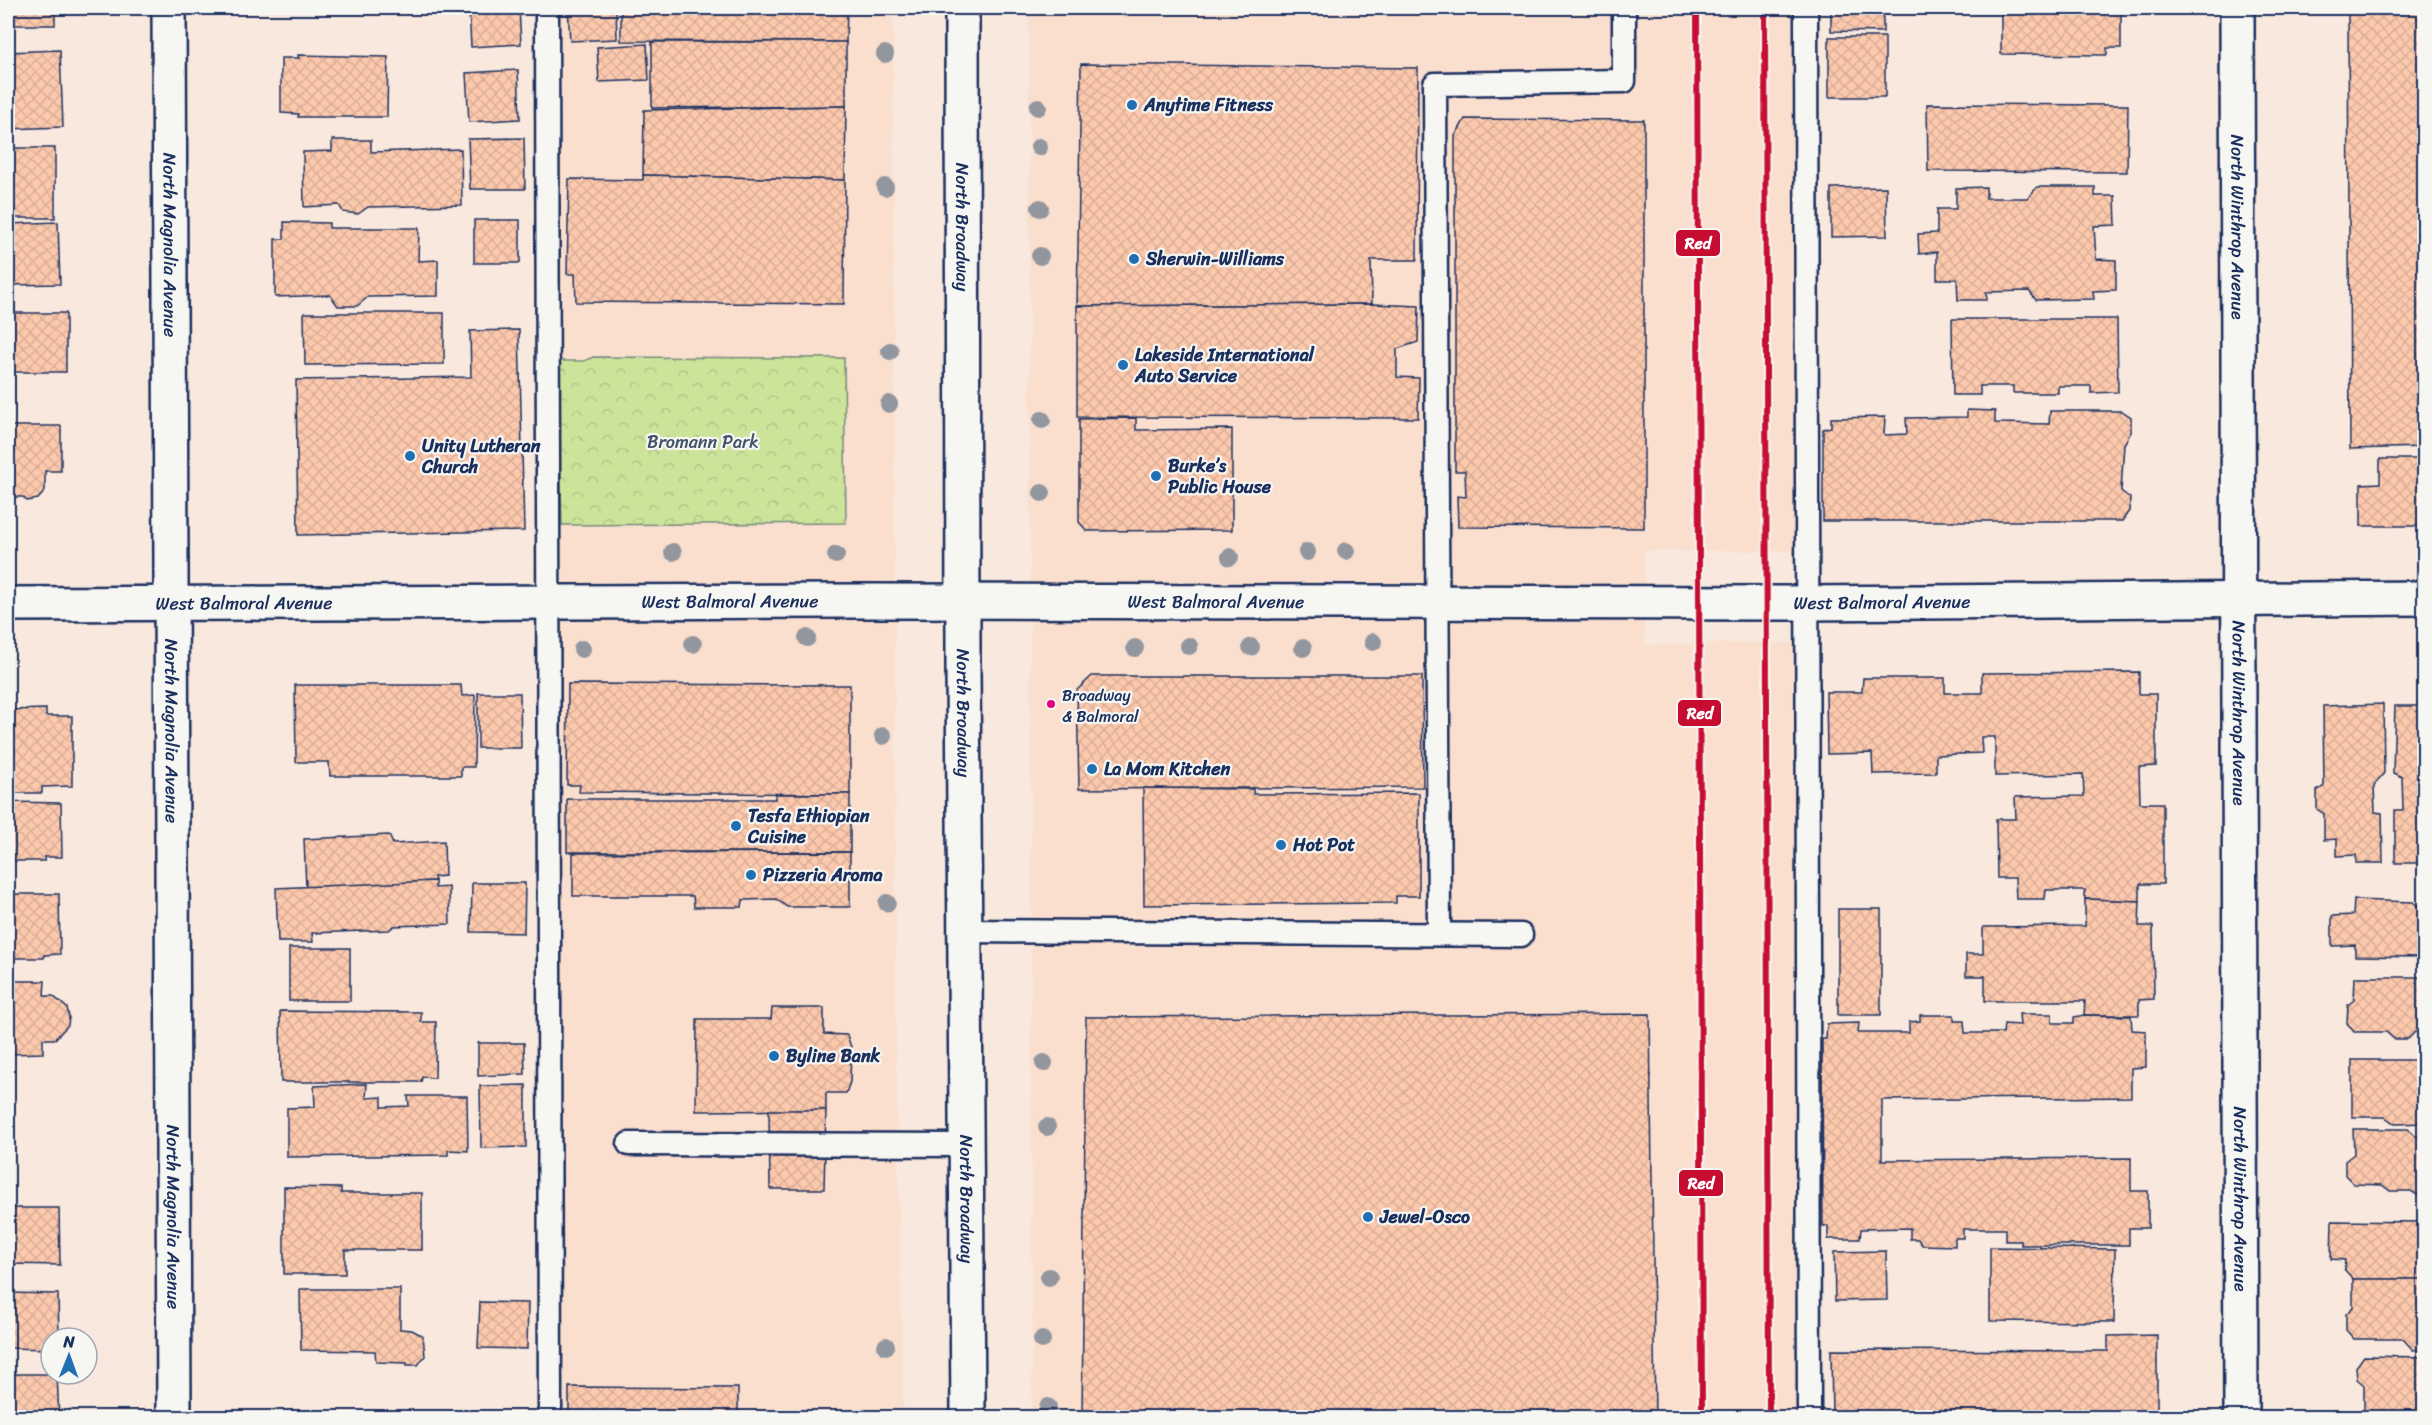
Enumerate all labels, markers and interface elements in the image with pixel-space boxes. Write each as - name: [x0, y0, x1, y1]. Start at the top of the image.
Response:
- place label: Anytime Fitness: [1143, 89, 1274, 121]
- marker: Anytime Fitness: [1125, 98, 1139, 112]
- street label: North Winthrop Avenue: [2221, 134, 2254, 320]
- street label: North Magnolia Avenue: [154, 153, 186, 337]
- street label: North Broadway: [946, 163, 978, 292]
- line badge: Red: [1675, 229, 1721, 257]
- text: Red: [1684, 229, 1713, 258]
- place label: Sherwin-Williams: [1145, 243, 1285, 275]
- marker: Sherwin-Williams: [1127, 252, 1141, 266]
- place label: Lakeside International Auto Service: [1134, 339, 1315, 392]
- marker: Lakeside International Auto Service: [1116, 358, 1130, 372]
- park label: Bromann Park: [647, 426, 759, 458]
- place label: Unity Lutheran Church: [421, 430, 541, 483]
- marker: Unity Lutheran Church: [403, 449, 417, 463]
- place label: Burke’s Public House: [1168, 450, 1272, 503]
- marker: Burke’s Public House: [1149, 469, 1163, 483]
- street label: West Balmoral Avenue: [642, 585, 818, 618]
- street label: West Balmoral Avenue: [1128, 586, 1304, 618]
- street label: West Balmoral Avenue: [1794, 586, 1971, 619]
- street label: West Balmoral Avenue: [156, 587, 332, 619]
- street label: North Winthrop Avenue: [2223, 620, 2255, 806]
- street label: North Magnolia Avenue: [155, 639, 188, 823]
- street label: North Broadway: [947, 649, 980, 778]
- place label: Broadway & Balmoral: [1062, 681, 1139, 731]
- marker: Broadway & Balmoral: [1045, 698, 1057, 710]
- line badge: Red: [1677, 699, 1722, 727]
- text: Red: [1686, 699, 1715, 728]
- place label: La Mom Kitchen: [1104, 753, 1230, 785]
- marker: La Mom Kitchen: [1085, 762, 1099, 776]
- place label: Tesfa Ethiopian Cuisine: [747, 800, 870, 853]
- marker: Tesfa Ethiopian Cuisine: [729, 819, 743, 833]
- place label: Hot Pot: [1292, 829, 1355, 861]
- marker: Hot Pot: [1274, 838, 1288, 852]
- place label: Pizzeria Aroma: [763, 859, 883, 891]
- marker: Pizzeria Aroma: [744, 868, 758, 882]
- place label: Byline Bank: [786, 1040, 881, 1072]
- marker: Byline Bank: [767, 1049, 781, 1063]
- street label: North Winthrop Avenue: [2224, 1106, 2257, 1292]
- street label: North Magnolia Avenue: [157, 1125, 190, 1309]
- street label: North Broadway: [950, 1135, 983, 1264]
- line badge: Red: [1678, 1169, 1724, 1197]
- text: Red: [1687, 1169, 1716, 1198]
- place label: Jewel-Osco: [1379, 1201, 1470, 1233]
- marker: Jewel-Osco: [1361, 1210, 1375, 1224]
- north arrow: [39, 1326, 99, 1386]
- text: N: [62, 1327, 76, 1356]

